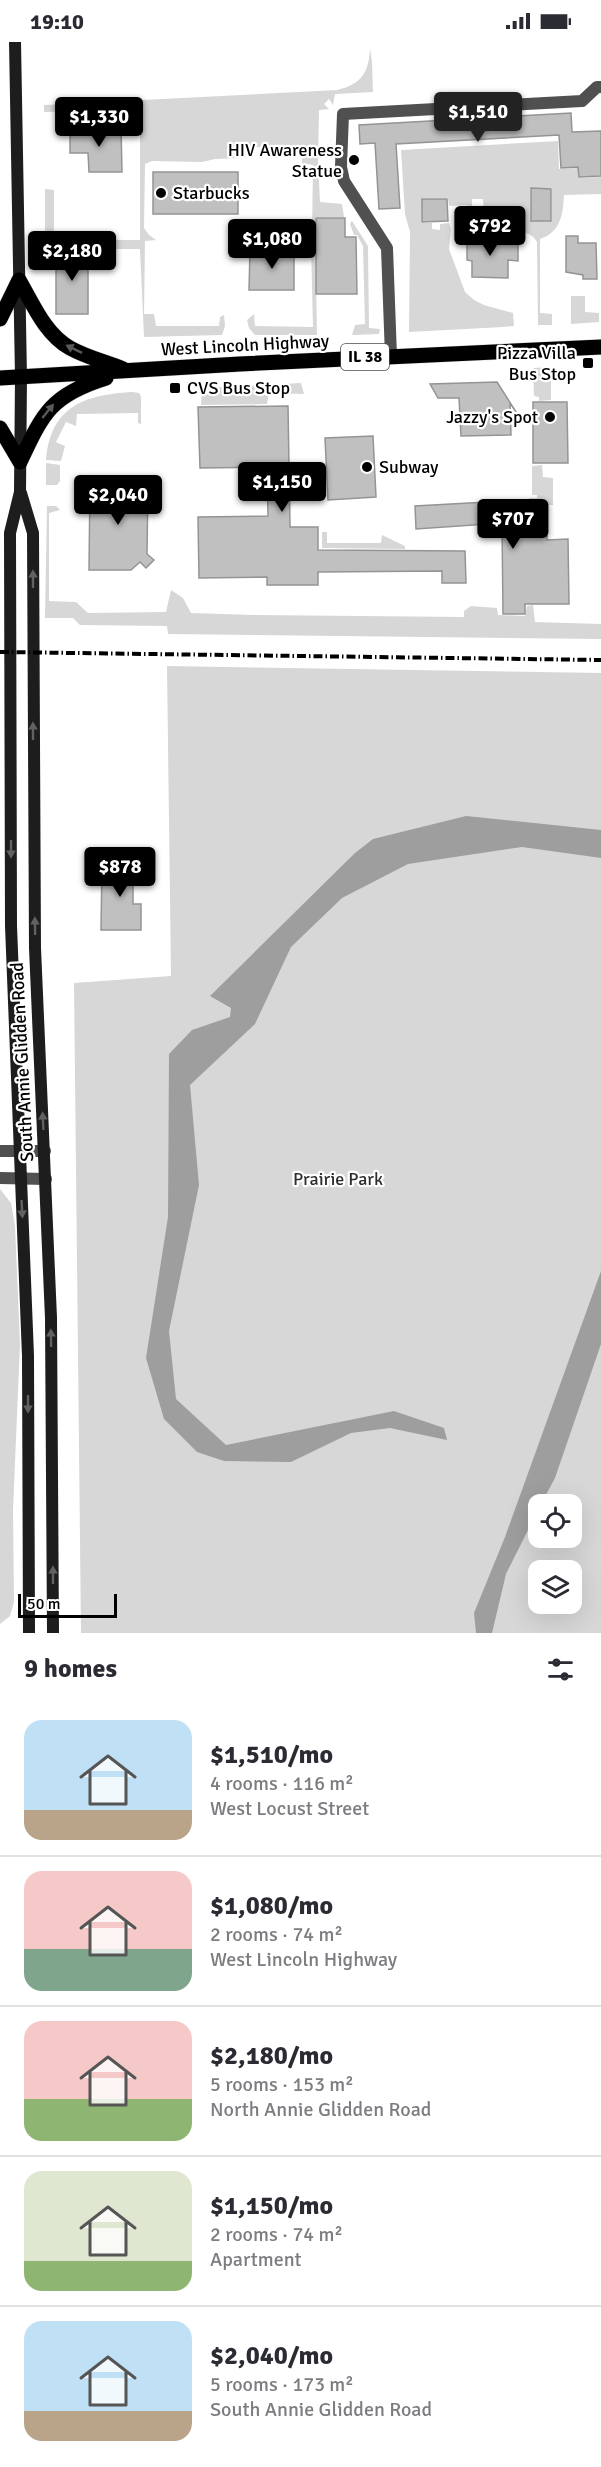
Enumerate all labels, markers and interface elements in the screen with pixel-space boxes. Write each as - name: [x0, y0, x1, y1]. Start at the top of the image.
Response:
- text: 19:10: [30, 8, 84, 35]
- pin: $1,510: [429, 92, 527, 143]
- pin: $1,330: [50, 97, 148, 148]
- text: $1,510: [448, 99, 508, 124]
- text: $1,330: [69, 104, 129, 129]
- place label: HIV Awareness Statue: [228, 139, 342, 182]
- marker: HIV Awareness Statue: [347, 153, 361, 167]
- place label: Starbucks: [173, 182, 250, 204]
- marker: Starbucks: [154, 186, 168, 200]
- pin: $792: [454, 206, 526, 257]
- text: $792: [468, 213, 512, 238]
- pin: $1,080: [223, 219, 321, 270]
- text: $1,080: [242, 226, 302, 251]
- pin: $2,180: [23, 231, 121, 282]
- text: $2,180: [42, 238, 102, 263]
- street label: West Lincoln Highway: [160, 330, 330, 360]
- place label: Pizza Villa Bus Stop: [497, 342, 576, 385]
- one-way arrow: [66, 344, 83, 353]
- road number: IL 38: [341, 344, 389, 370]
- marker: Pizza Villa Bus Stop: [581, 356, 595, 370]
- place label: CVS Bus Stop: [187, 377, 290, 399]
- marker: CVS Bus Stop: [168, 381, 182, 395]
- one-way arrow: [41, 404, 54, 419]
- place label: Jazzy's Spot: [446, 406, 538, 428]
- marker: Jazzy's Spot: [543, 410, 557, 424]
- place label: Subway: [379, 456, 439, 478]
- marker: Subway: [360, 460, 374, 474]
- pin: $1,150: [233, 462, 331, 513]
- text: $1,150: [252, 469, 312, 494]
- pin: $2,040: [69, 475, 167, 526]
- text: $2,040: [88, 482, 148, 507]
- pin: $707: [477, 499, 549, 550]
- text: $707: [491, 506, 535, 531]
- one-way arrow: [28, 569, 38, 588]
- one-way arrow: [28, 721, 38, 740]
- one-way arrow: [6, 840, 16, 859]
- pin: $878: [84, 847, 156, 898]
- text: $878: [98, 854, 142, 879]
- one-way arrow: [30, 916, 40, 935]
- street label: South Annie Glidden Road: [6, 962, 38, 1162]
- one-way arrow: [38, 1111, 47, 1130]
- park label: Prairie Park: [293, 1168, 383, 1190]
- one-way arrow: [18, 1200, 27, 1219]
- one-way arrow: [47, 1328, 56, 1347]
- one-way arrow: [23, 1395, 33, 1414]
- map controls: [528, 1494, 582, 1614]
- button: locate: [528, 1494, 582, 1548]
- button: layers: [528, 1560, 582, 1614]
- one-way arrow: [48, 1565, 58, 1584]
- scale bar: [18, 1591, 117, 1618]
- text: 50 m: [27, 1594, 61, 1614]
- text: 9 homes: [24, 1653, 117, 1685]
- icon: filters: [544, 1653, 577, 1686]
- text: $1,510/mo: [210, 1739, 333, 1771]
- icon: home: [72, 1744, 144, 1816]
- text: 4 rooms · 116 m²: [210, 1771, 354, 1796]
- text: West Locust Street: [210, 1796, 369, 1821]
- text: $1,080/mo: [210, 1890, 333, 1922]
- icon: home: [72, 1895, 144, 1967]
- text: 2 rooms · 74 m²: [210, 1922, 343, 1947]
- text: West Lincoln Highway: [210, 1947, 397, 1972]
- text: $2,180/mo: [210, 2040, 333, 2072]
- icon: home: [72, 2045, 144, 2117]
- text: 5 rooms · 153 m²: [210, 2072, 354, 2097]
- text: North Annie Glidden Road: [210, 2097, 431, 2122]
- text: $1,150/mo: [210, 2190, 333, 2222]
- icon: home: [72, 2195, 144, 2267]
- text: 2 rooms · 74 m²: [210, 2222, 343, 2247]
- text: Apartment: [210, 2247, 302, 2272]
- text: $2,040/mo: [210, 2340, 333, 2372]
- icon: home: [72, 2345, 144, 2417]
- text: 5 rooms · 173 m²: [210, 2372, 354, 2397]
- text: South Annie Glidden Road: [210, 2397, 432, 2422]

